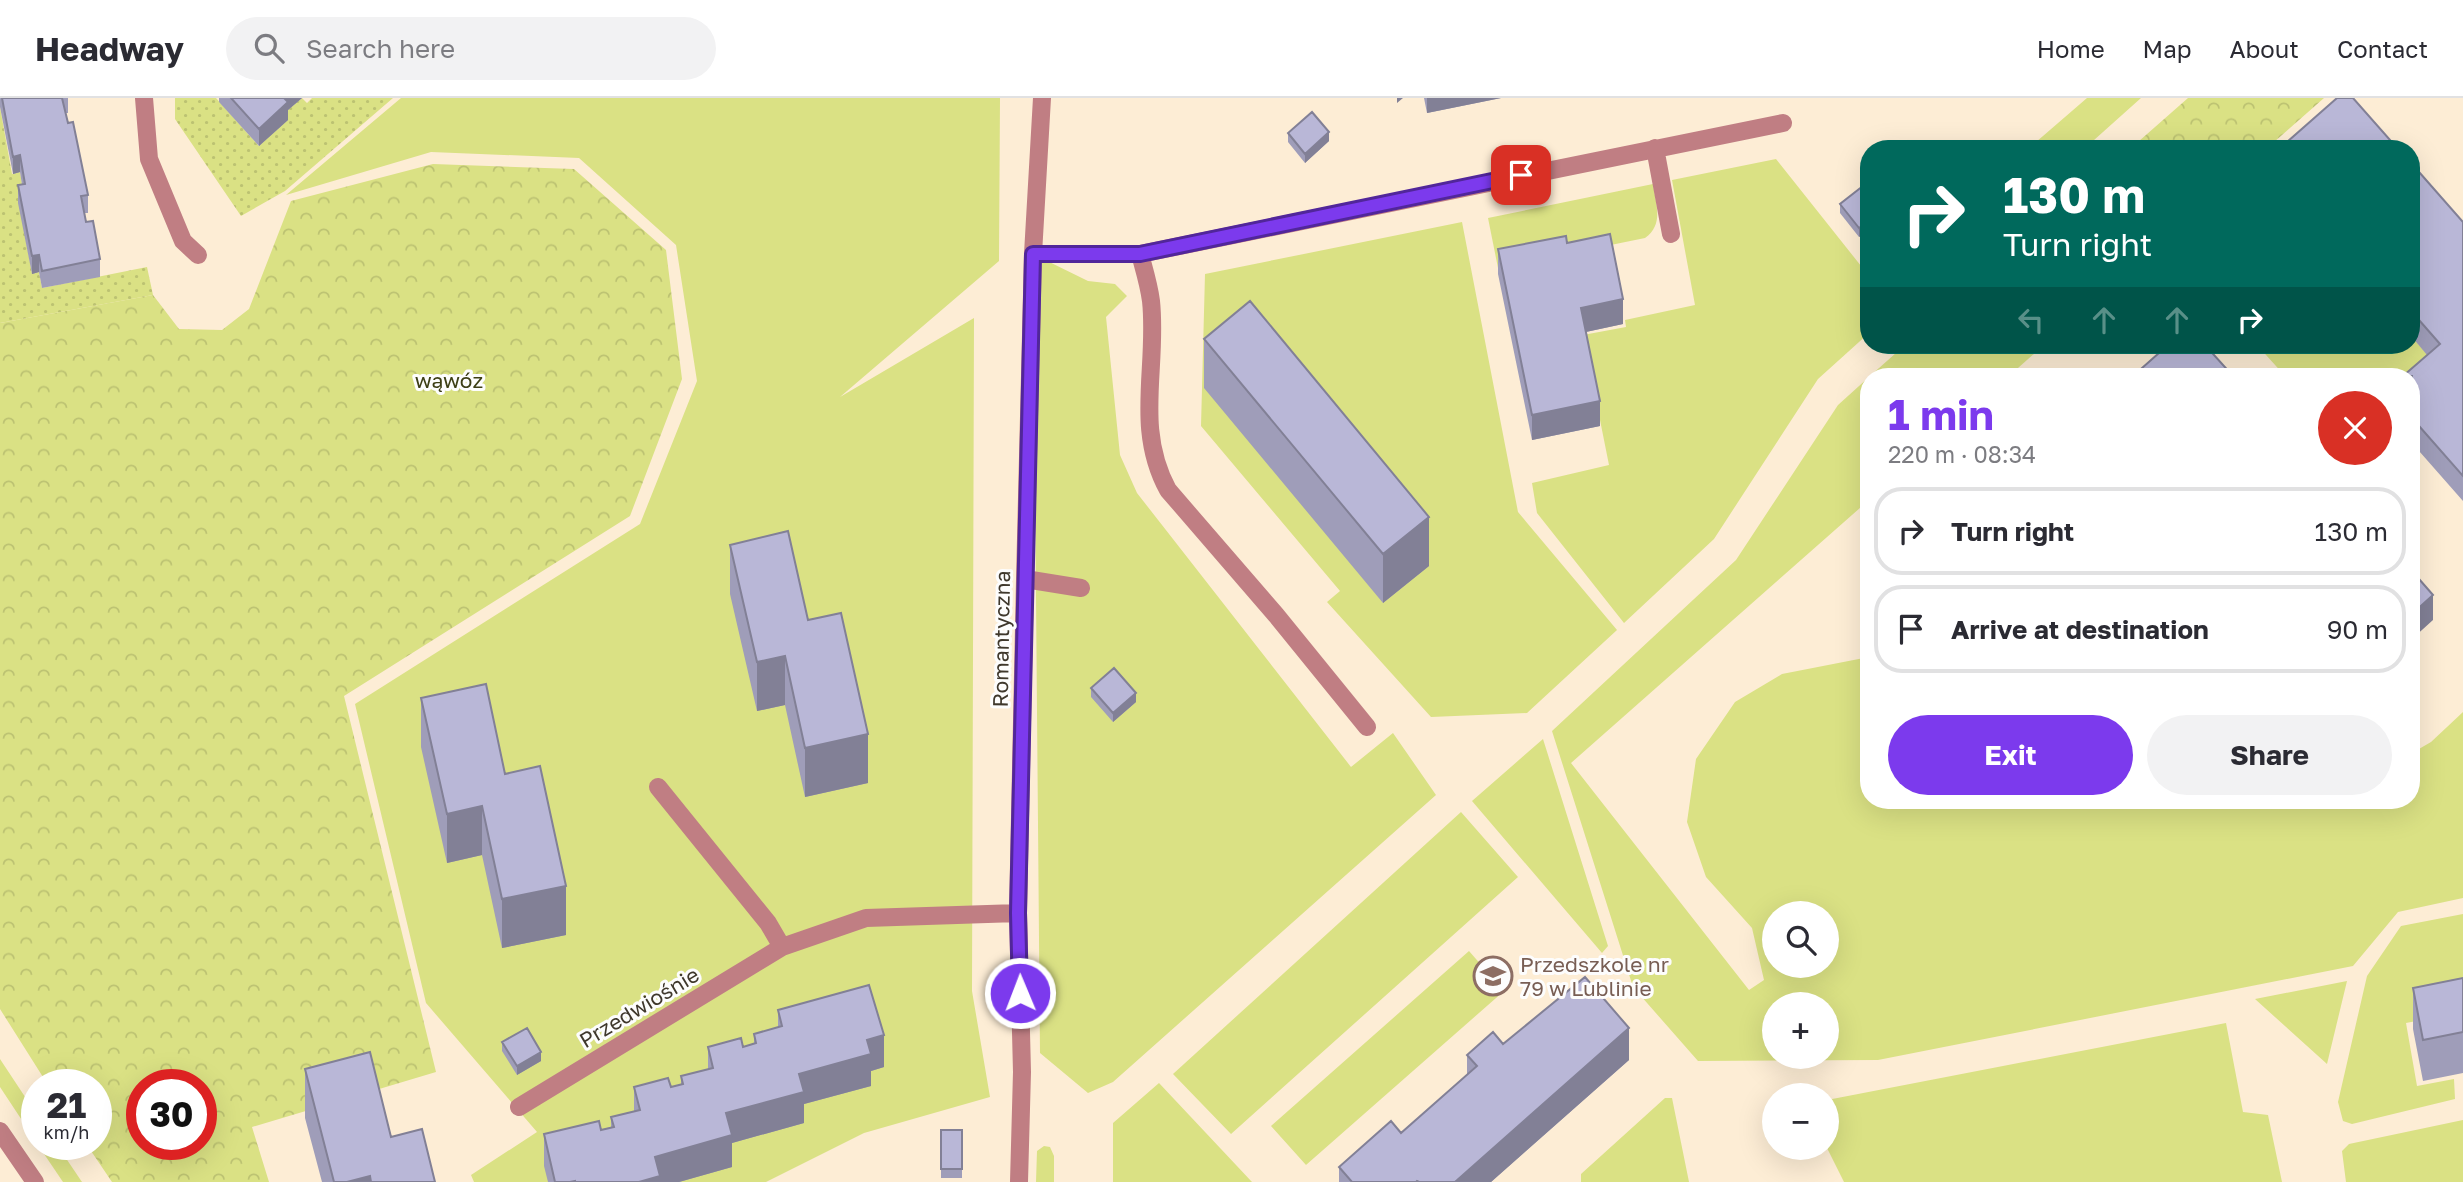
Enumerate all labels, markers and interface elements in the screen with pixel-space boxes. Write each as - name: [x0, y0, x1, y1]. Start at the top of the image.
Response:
- search box: [226, 17, 716, 80]
- text: Headway: [35, 29, 184, 68]
- icon: search: [250, 29, 288, 67]
- text: Search here: [306, 33, 455, 64]
- text: Home: [2037, 34, 2105, 63]
- text: Map: [2143, 34, 2192, 63]
- text: About: [2230, 34, 2299, 63]
- text: Contact: [2337, 34, 2428, 63]
- pin: [1491, 145, 1551, 205]
- icon: arrive: [1502, 156, 1540, 194]
- text: 130 m: [2003, 165, 2145, 224]
- icon: right: [1888, 168, 1979, 259]
- text: Turn right: [2003, 225, 2152, 263]
- icon: left: [2012, 301, 2050, 339]
- icon: ahead: [2085, 301, 2123, 339]
- icon: ahead: [2158, 301, 2196, 339]
- icon: right: [2231, 301, 2269, 339]
- park label: wąwóz: [415, 367, 483, 393]
- text: 1 min: [1888, 389, 1994, 439]
- button: close: [2318, 391, 2392, 465]
- text: 220 m · 08:34: [1888, 440, 2036, 468]
- icon: right: [1892, 512, 1930, 550]
- text: Turn right: [1951, 516, 2074, 547]
- text: 130 m: [2315, 516, 2388, 547]
- street label: Romantyczna: [987, 570, 1015, 708]
- icon: arrive: [1892, 610, 1930, 648]
- text: Arrive at destination: [1951, 614, 2209, 645]
- text: 90 m: [2327, 614, 2388, 645]
- button: Exit: [1888, 715, 2133, 795]
- button: Share: [2147, 715, 2392, 795]
- map controls: [1762, 901, 1839, 1160]
- button: search: [1762, 901, 1839, 978]
- place label: Przedszkole nr 79 w Lublinie: [1520, 951, 1669, 1001]
- school or university icon: Przedszkole nr 79 w Lublinie: [1472, 955, 1514, 997]
- position arrow: [983, 956, 1057, 1030]
- street label: Przedwiośnie: [574, 961, 704, 1053]
- button: +: [1762, 992, 1839, 1069]
- speed limit sign: 30: [126, 1069, 217, 1160]
- button: −: [1762, 1083, 1839, 1160]
- text: 21: [47, 1084, 86, 1126]
- text: km/h: [44, 1121, 89, 1143]

